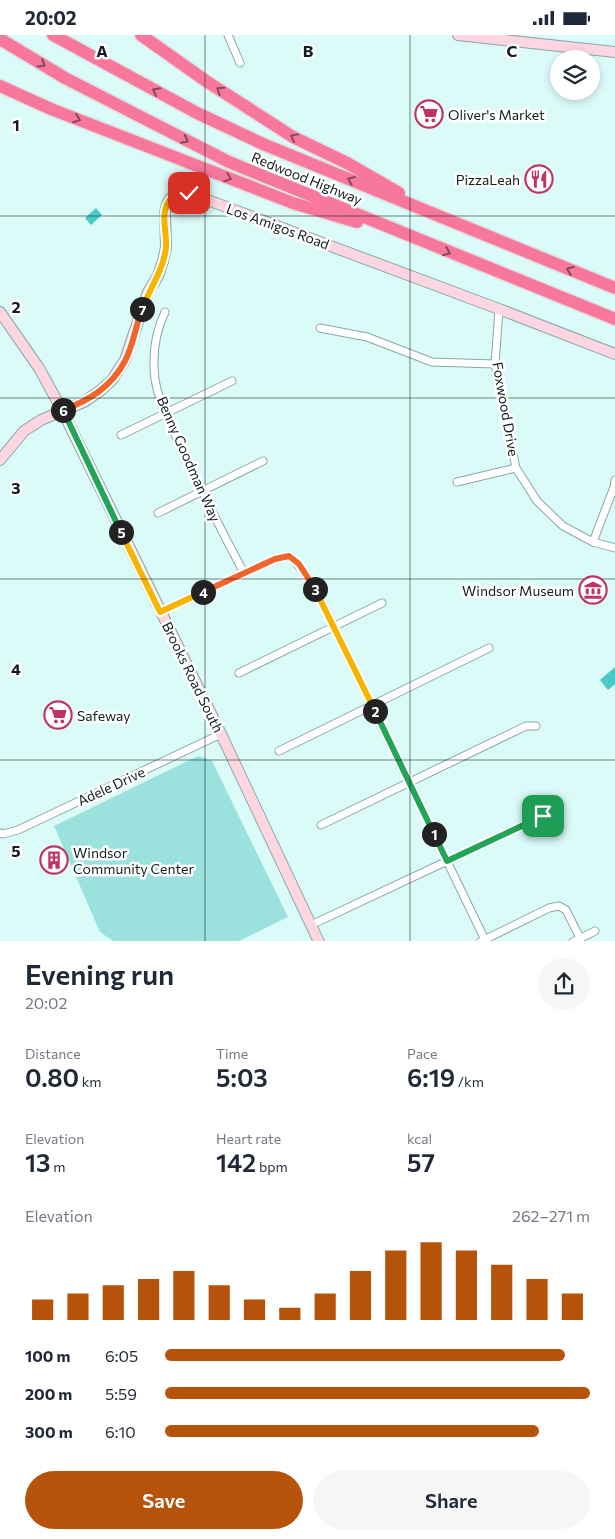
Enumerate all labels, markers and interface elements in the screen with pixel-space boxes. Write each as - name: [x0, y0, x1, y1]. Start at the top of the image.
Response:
- text: 20:02: [25, 6, 77, 29]
- text: A: [96, 41, 108, 60]
- text: B: [303, 41, 314, 60]
- text: C: [507, 41, 518, 60]
- map controls: [550, 50, 600, 100]
- button: layers: [550, 50, 600, 100]
- one-way arrow: [36, 57, 45, 67]
- one-way arrow: [216, 86, 225, 96]
- one-way arrow: [152, 87, 161, 97]
- supermarket icon: Oliver's Market: [414, 99, 444, 129]
- place label: Oliver's Market: [448, 106, 545, 123]
- one-way arrow: [72, 113, 81, 123]
- text: 1: [12, 115, 20, 134]
- one-way arrow: [291, 133, 300, 143]
- one-way arrow: [180, 134, 189, 144]
- street label: Redwood Highway: [249, 148, 365, 208]
- restaurant icon: PizzaLeah: [524, 164, 554, 194]
- place label: PizzaLeah: [456, 171, 520, 188]
- pin: [168, 172, 210, 214]
- one-way arrow: [224, 172, 232, 182]
- one-way arrow: [347, 176, 356, 187]
- icon: check: [175, 179, 203, 207]
- street label: Los Amigos Road: [224, 200, 332, 252]
- one-way arrow: [443, 246, 451, 256]
- one-way arrow: [566, 265, 575, 276]
- text: 2: [11, 297, 21, 316]
- pin: 7: [130, 297, 154, 321]
- text: 7: [139, 301, 146, 318]
- street label: Foxwood Drive: [489, 360, 523, 458]
- street label: Benny Goodman Way: [154, 394, 224, 524]
- pin: 6: [50, 397, 76, 423]
- text: 6: [59, 402, 68, 419]
- text: 3: [11, 478, 21, 497]
- pin: 5: [108, 519, 134, 545]
- text: 5: [117, 524, 126, 541]
- museum icon: Windsor Museum: [578, 575, 608, 605]
- pin: 3: [302, 577, 328, 601]
- pin: 4: [190, 579, 216, 605]
- text: 3: [311, 581, 320, 598]
- place label: Windsor Museum: [462, 582, 574, 599]
- text: 4: [199, 584, 208, 601]
- street label: Brooks Road South: [159, 619, 227, 735]
- text: 4: [11, 659, 21, 678]
- pin: 2: [362, 699, 388, 723]
- supermarket icon: Safeway: [43, 700, 73, 730]
- text: 2: [372, 703, 379, 720]
- place label: Safeway: [77, 707, 130, 724]
- street label: Adele Drive: [75, 763, 147, 809]
- pin: [522, 795, 564, 837]
- icon: arrive: [529, 802, 557, 830]
- pin: 1: [422, 821, 446, 847]
- text: 1: [431, 826, 438, 843]
- text: 5: [11, 841, 21, 860]
- place label: Windsor Community Center: [73, 844, 195, 877]
- building icon: Windsor Community Center: [39, 845, 69, 875]
- text: Evening run: [25, 957, 174, 991]
- button: share: [538, 958, 590, 1010]
- text: 20:02: [25, 993, 67, 1012]
- text: Distance: [25, 1045, 81, 1062]
- text: Time: [216, 1045, 248, 1062]
- text: Pace: [407, 1045, 437, 1062]
- text: 0.80: [25, 1062, 79, 1092]
- text: 5:03: [216, 1062, 268, 1092]
- text: 6:19: [407, 1062, 455, 1092]
- text: km: [79, 1073, 102, 1090]
- text: /km: [455, 1073, 484, 1090]
- text: Elevation: [25, 1130, 84, 1147]
- text: Heart rate: [216, 1130, 281, 1147]
- text: kcal: [407, 1130, 432, 1147]
- text: 13: [25, 1147, 51, 1177]
- text: 142: [216, 1147, 256, 1177]
- text: 57: [407, 1147, 435, 1177]
- text: m: [51, 1158, 65, 1175]
- text: bpm: [256, 1158, 288, 1175]
- text: Elevation: [25, 1206, 93, 1225]
- text: 262–271 m: [512, 1206, 590, 1225]
- text: 100 m: [25, 1346, 71, 1365]
- text: 6:05: [105, 1346, 138, 1365]
- text: 200 m: [25, 1384, 72, 1403]
- text: 5:59: [105, 1384, 137, 1403]
- text: 300 m: [25, 1422, 73, 1441]
- text: 6:10: [105, 1422, 136, 1441]
- button: Save: [25, 1471, 303, 1529]
- button: Share: [313, 1471, 590, 1529]

